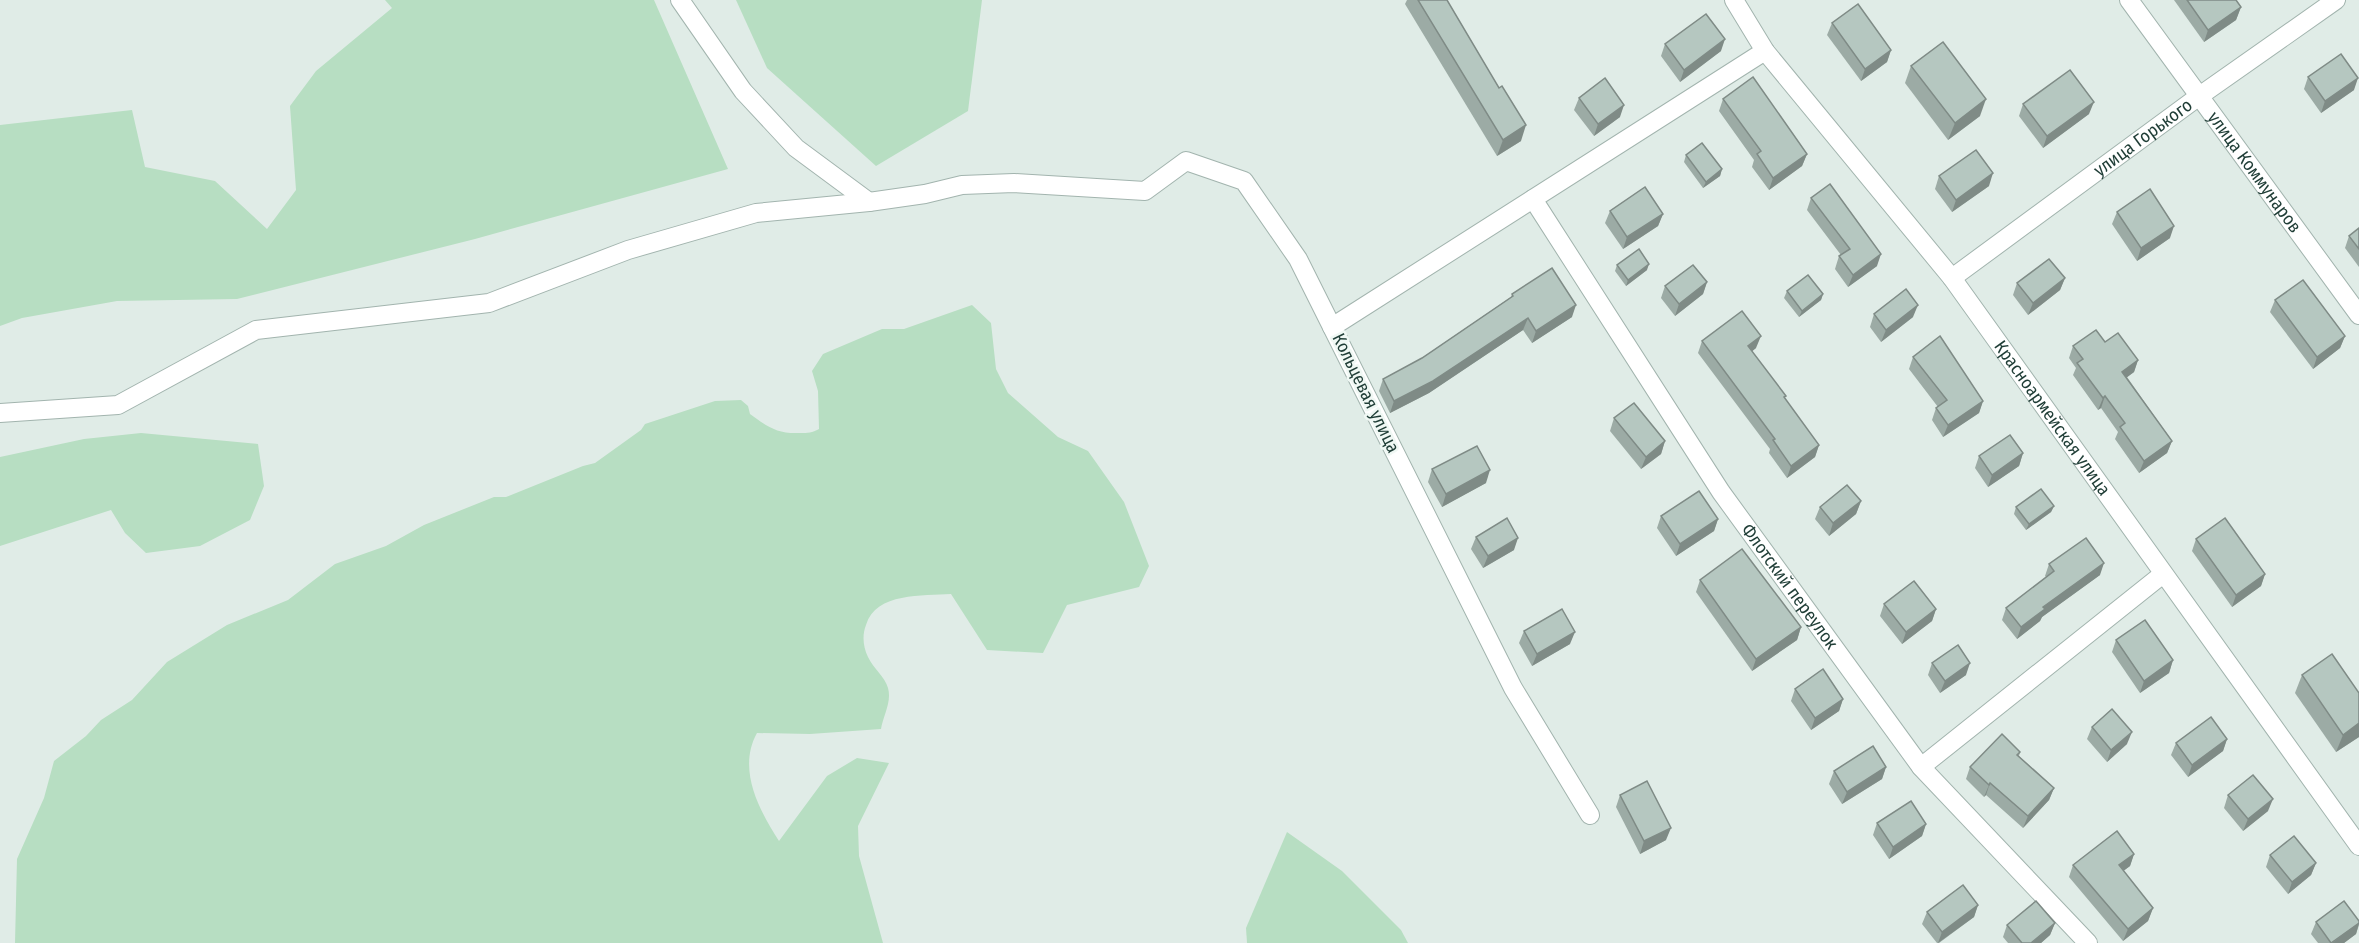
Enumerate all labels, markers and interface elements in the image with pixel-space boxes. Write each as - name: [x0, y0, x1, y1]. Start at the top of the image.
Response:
- street label: улица Горького: [2089, 94, 2197, 181]
- street label: улица Коммунаров: [2203, 107, 2306, 237]
- street label: Кольцевая улица: [1328, 330, 1405, 457]
- street label: Красноармейская улица: [1989, 336, 2115, 500]
- street label: Флотский переулок: [1737, 519, 1843, 654]

